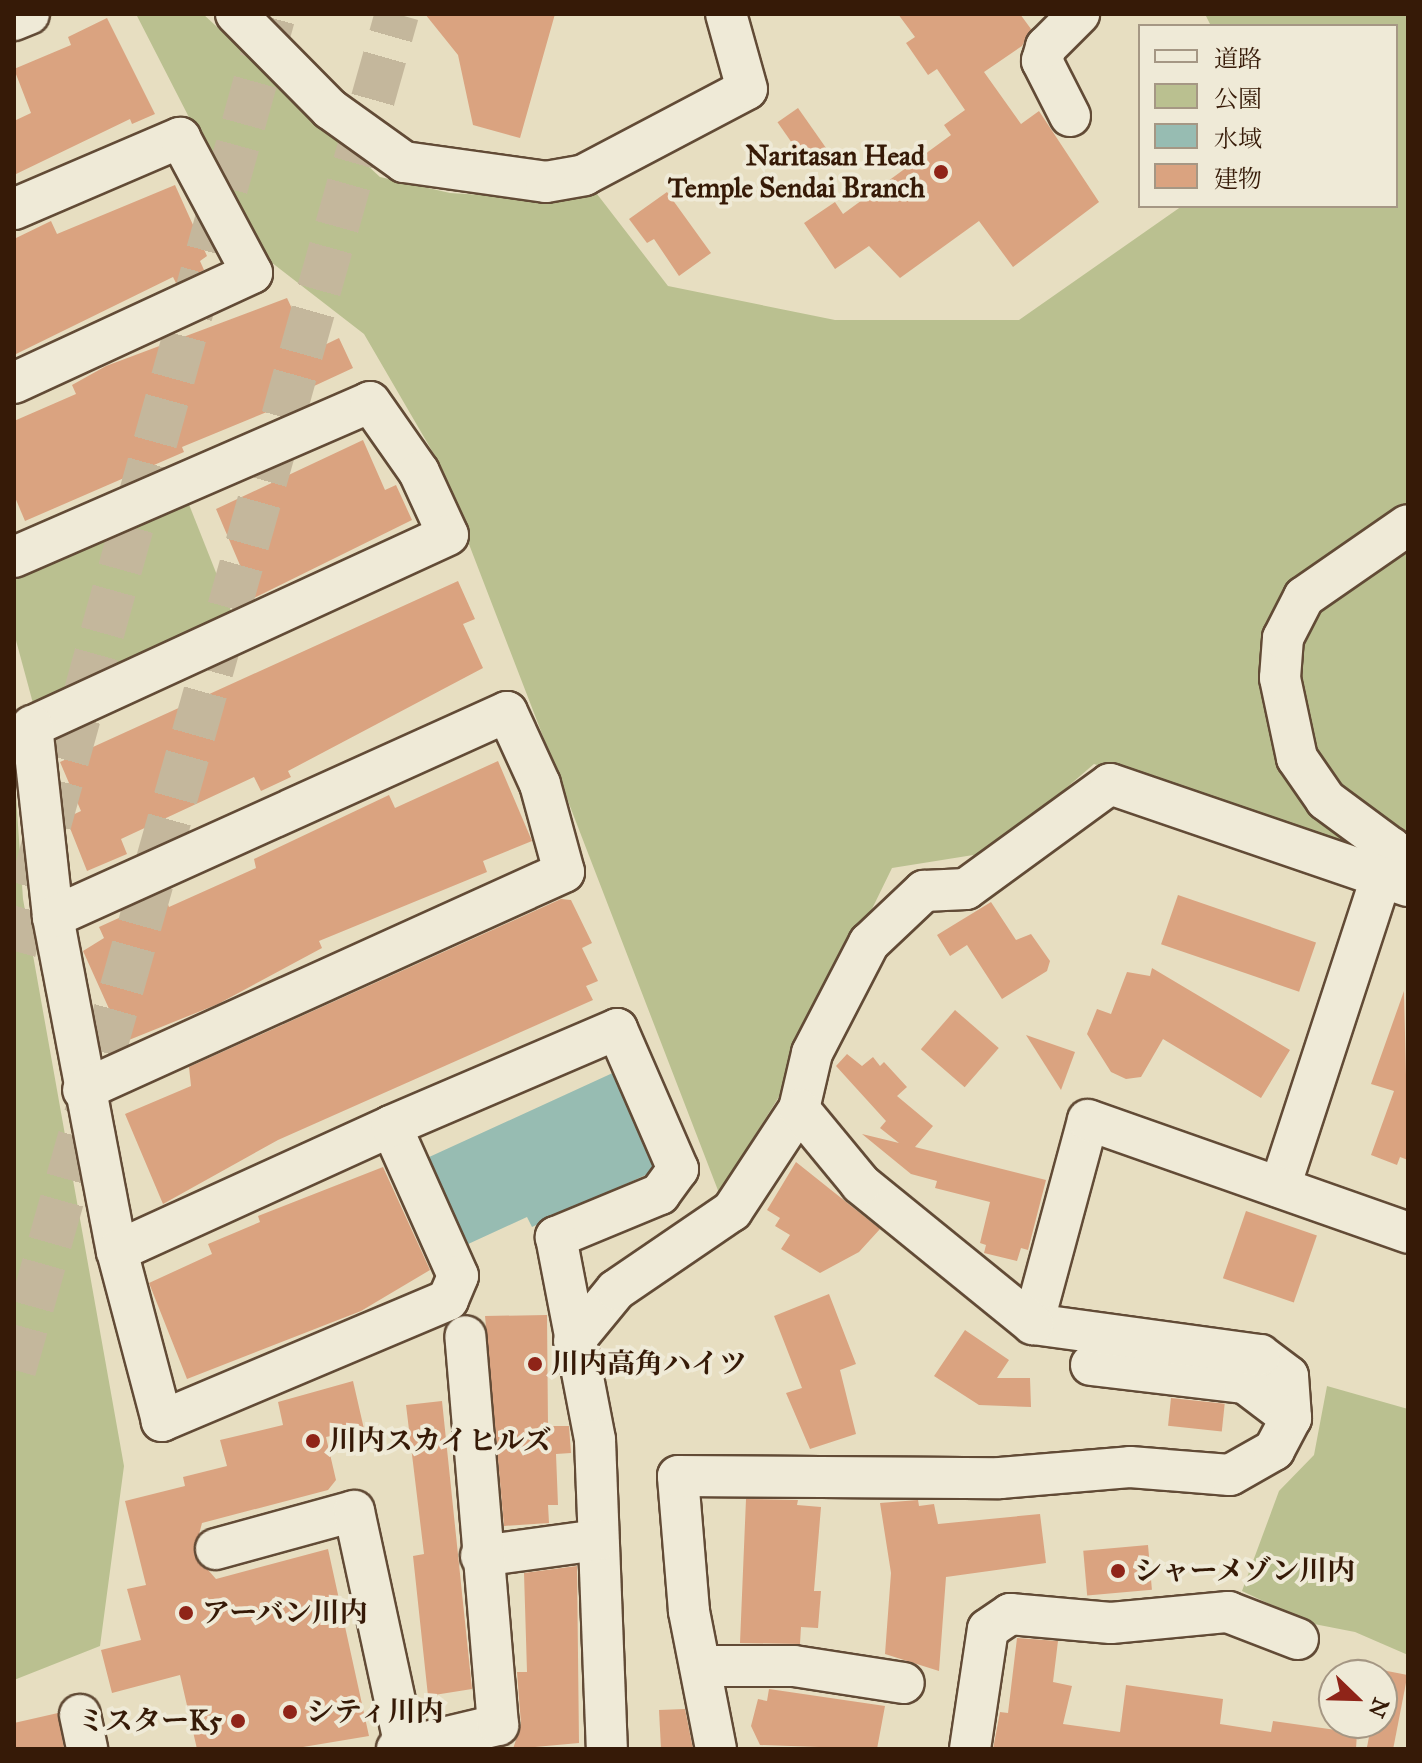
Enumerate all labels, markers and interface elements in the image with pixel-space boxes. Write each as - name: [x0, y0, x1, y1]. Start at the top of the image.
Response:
- legend: [1138, 24, 1398, 208]
- text: 道路: [1214, 44, 1262, 74]
- text: 公園: [1214, 84, 1262, 114]
- text: 水域: [1214, 124, 1262, 154]
- place label: Naritasan Head Temple Sendai Branch: [668, 139, 925, 205]
- marker: Naritasan Head Temple Sendai Branch: [932, 163, 950, 181]
- text: 建物: [1214, 164, 1262, 194]
- place label: 川内高角ハイツ: [551, 1347, 747, 1381]
- marker: 川内高角ハイツ: [526, 1355, 544, 1373]
- place label: 川内スカイヒルズ: [329, 1424, 553, 1458]
- marker: 川内スカイヒルズ: [304, 1432, 322, 1450]
- place label: シャーメゾン川内: [1134, 1554, 1358, 1588]
- marker: シャーメゾン川内: [1109, 1562, 1127, 1580]
- place label: アーバン川内: [202, 1596, 369, 1630]
- marker: アーバン川内: [177, 1604, 195, 1622]
- north arrow: [1318, 1659, 1398, 1739]
- text: N: [1363, 1694, 1395, 1722]
- place label: シティ川内: [306, 1695, 446, 1729]
- marker: シティ川内: [281, 1703, 299, 1721]
- place label: ミスターK5: [77, 1704, 222, 1738]
- marker: ミスターK5: [229, 1712, 247, 1730]

